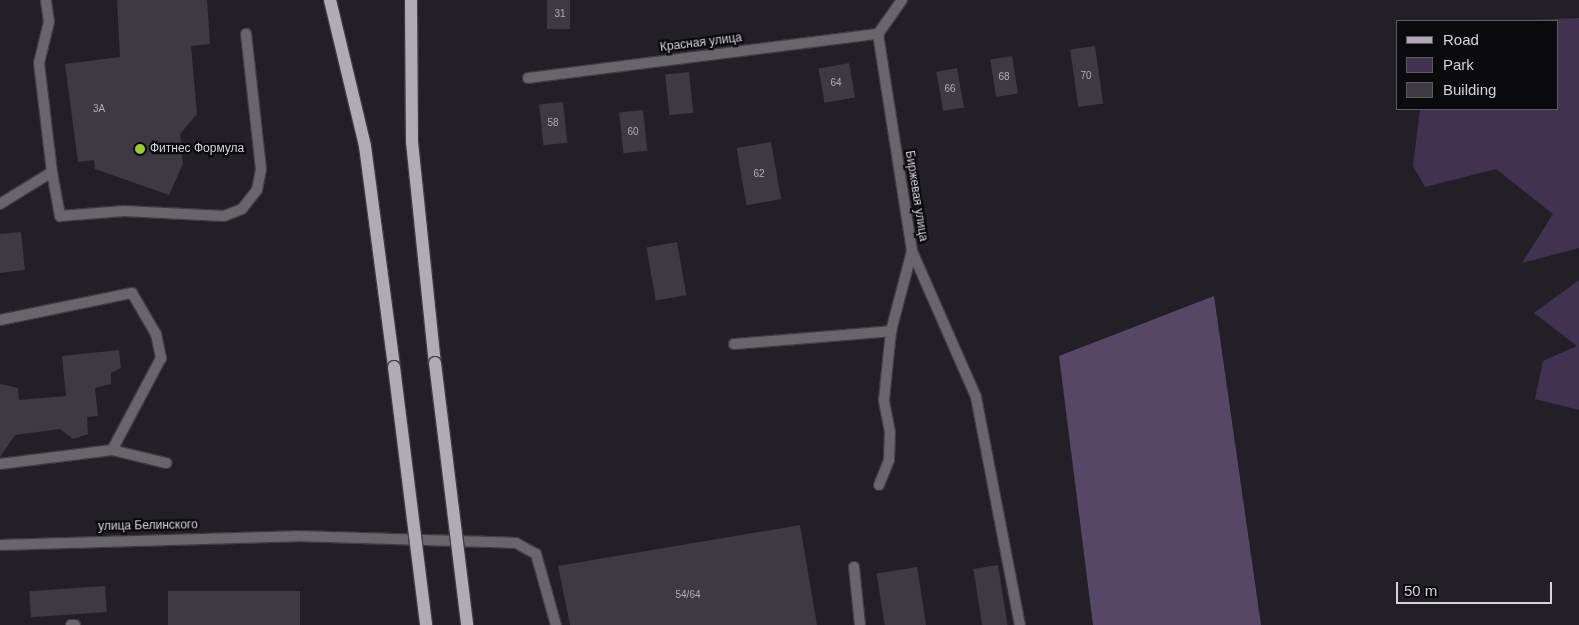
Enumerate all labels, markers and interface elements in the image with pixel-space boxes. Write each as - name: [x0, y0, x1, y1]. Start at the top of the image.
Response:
- house number: 31: [554, 8, 566, 20]
- legend: [1396, 20, 1559, 110]
- street label: Красная улица: [659, 31, 743, 55]
- text: Road: [1443, 31, 1479, 48]
- text: Park: [1443, 56, 1474, 73]
- house number: 70: [1080, 70, 1092, 82]
- house number: 68: [998, 71, 1010, 83]
- house number: 64: [830, 77, 842, 89]
- text: Building: [1443, 81, 1496, 98]
- house number: 66: [944, 83, 956, 95]
- house number: 3А: [93, 103, 105, 115]
- house number: 58: [547, 117, 559, 129]
- house number: 60: [627, 126, 639, 138]
- place label: Фитнес Формула: [150, 142, 244, 156]
- marker: Фитнес Формула: [134, 143, 146, 155]
- street label: Биржевая улица: [902, 150, 930, 242]
- house number: 62: [753, 168, 765, 180]
- street label: улица Белинского: [98, 518, 198, 534]
- scale bar: [1399, 572, 1555, 604]
- text: 50 m: [1404, 582, 1437, 599]
- house number: 54/64: [675, 589, 701, 601]

